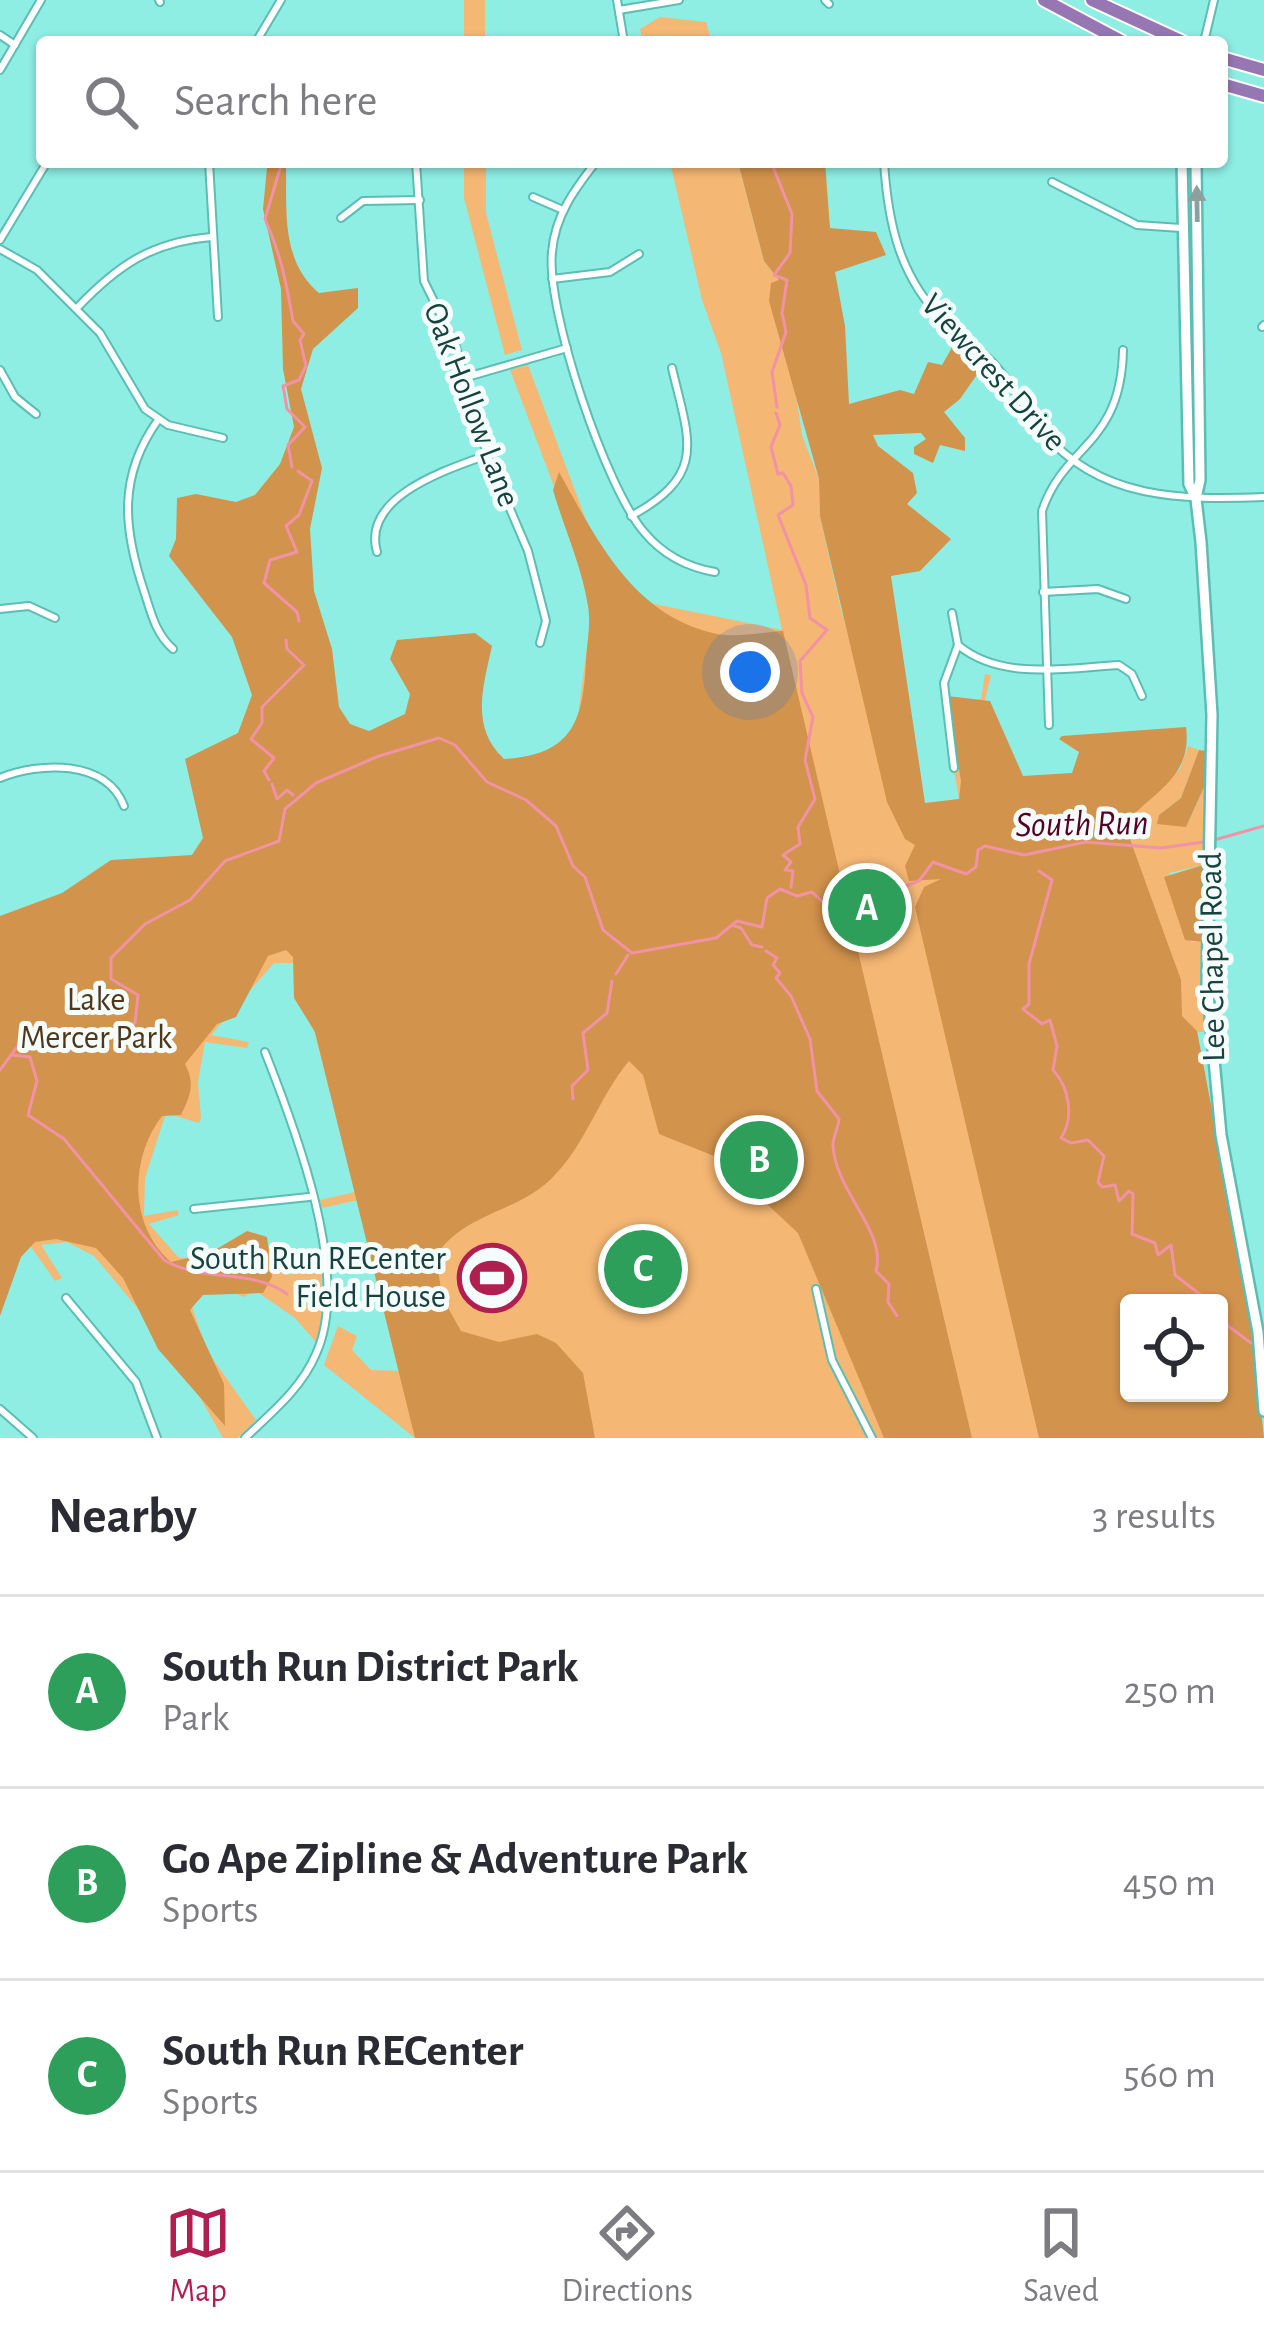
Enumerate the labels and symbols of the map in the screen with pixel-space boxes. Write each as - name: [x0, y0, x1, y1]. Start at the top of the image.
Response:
- one-way arrow: [1187, 184, 1206, 222]
- street label: Viewcrest Drive: [914, 288, 1072, 458]
- street label: Oak Hollow Lane: [417, 299, 525, 511]
- your location: [720, 642, 780, 702]
- water label: South Run: [1015, 805, 1149, 843]
- street label: Lee Chapel Road: [1195, 852, 1231, 1062]
- pin: A: [828, 863, 906, 953]
- park label: Lake Mercer Park: [20, 984, 172, 1055]
- pin: B: [720, 1115, 798, 1205]
- pin: C: [604, 1224, 682, 1314]
- place label: South Run RECenter Field House: [190, 1243, 446, 1314]
- sports icon: South Run RECenter Field House: [457, 1243, 527, 1313]

